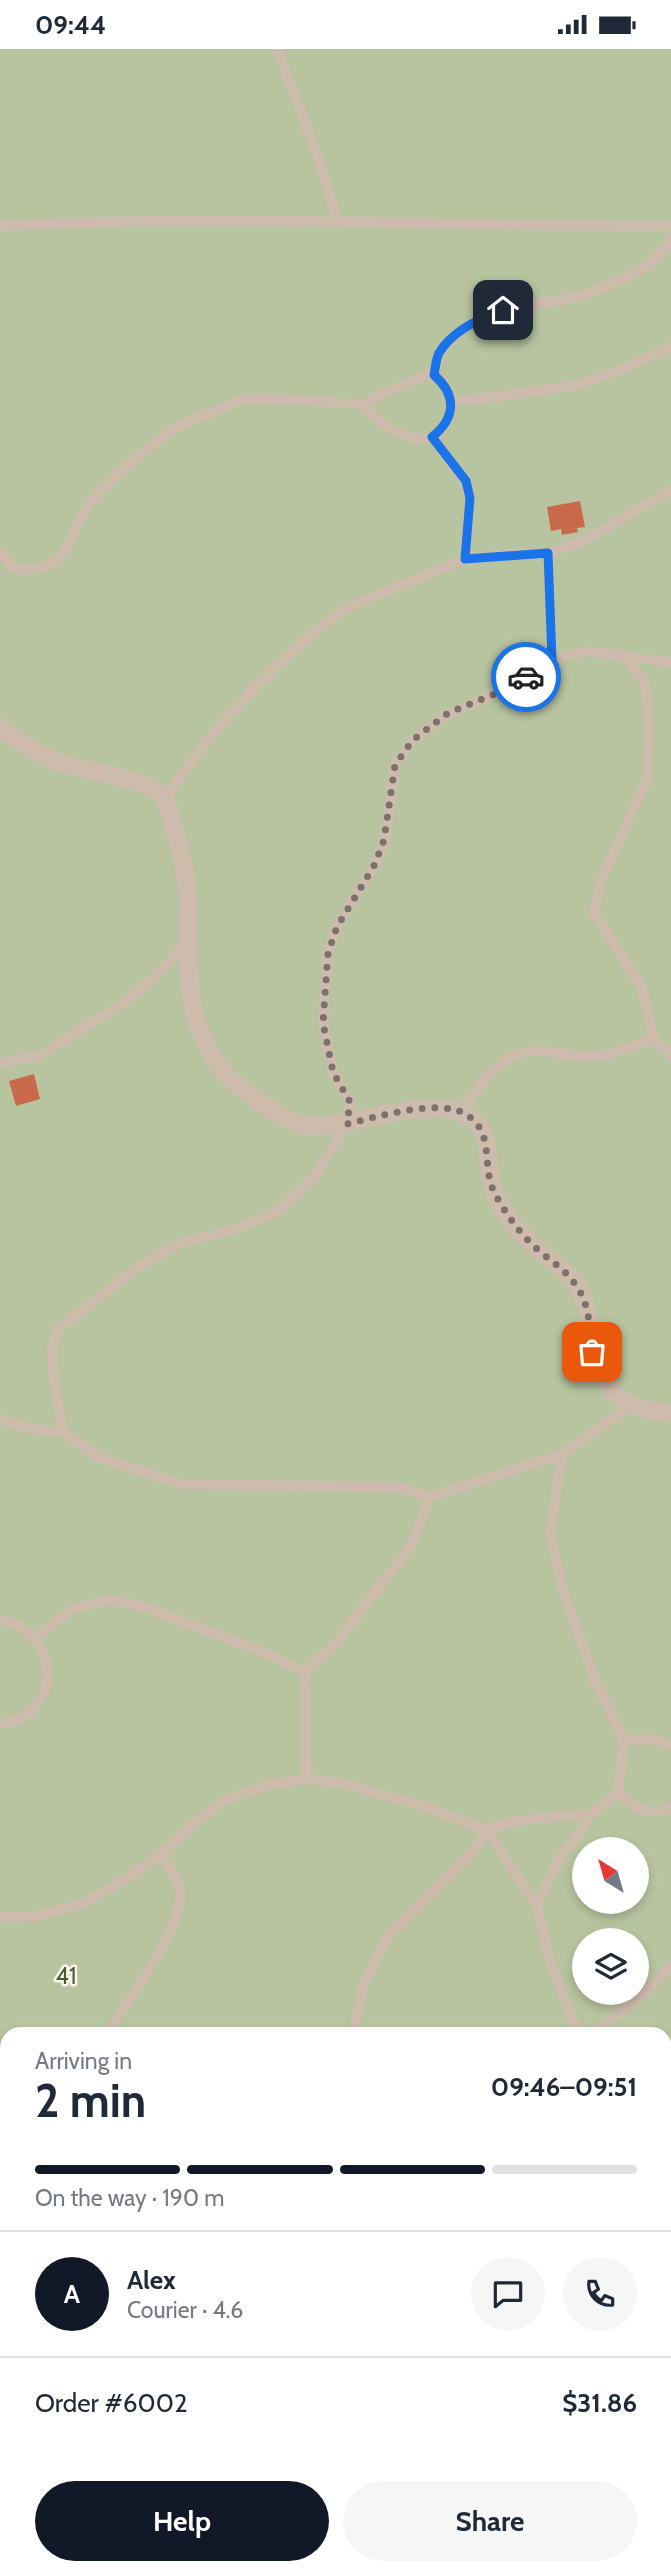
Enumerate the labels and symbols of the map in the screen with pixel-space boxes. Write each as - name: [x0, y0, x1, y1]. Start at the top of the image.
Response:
- pin: [473, 280, 533, 340]
- courier: [491, 642, 561, 712]
- pin: [562, 1322, 622, 1382]
- north arrow: [572, 1837, 649, 1915]
- park label: 41: [56, 1962, 76, 1990]

